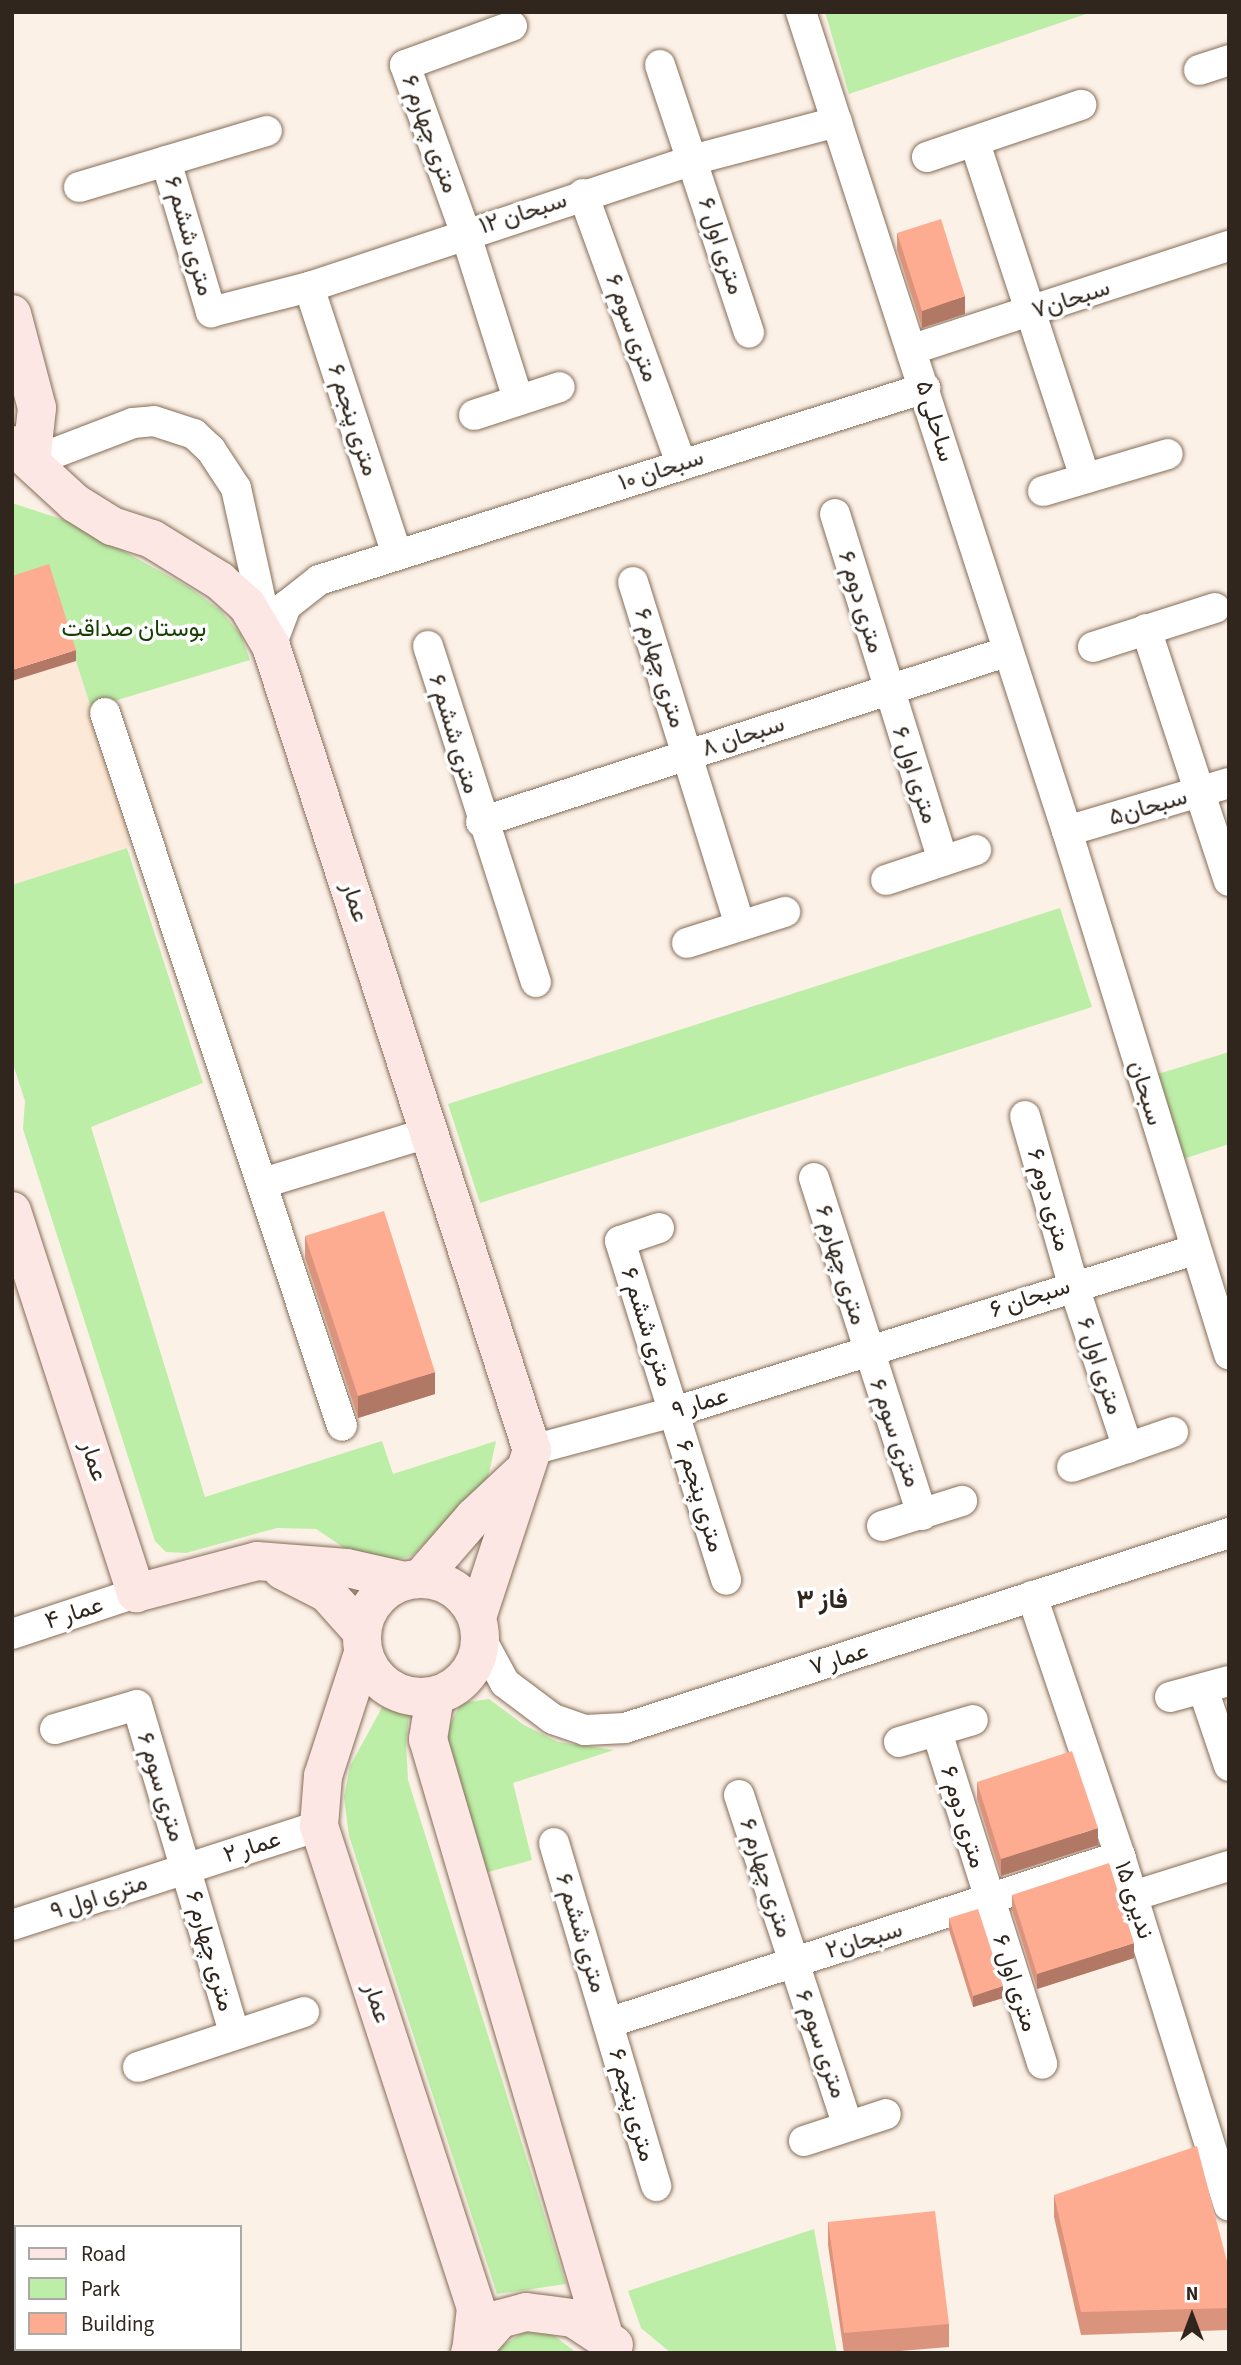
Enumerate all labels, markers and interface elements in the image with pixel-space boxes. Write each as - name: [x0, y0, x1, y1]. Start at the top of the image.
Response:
- street label: ۶ متری چهارم: [395, 71, 465, 197]
- street label: ۶ متری ششم: [158, 173, 220, 299]
- street label: سبحان ۱۲: [476, 185, 570, 241]
- street label: ۶ متری اول: [692, 194, 750, 298]
- street label: ۶ متری سوم: [599, 270, 665, 386]
- street label: سبحان۷: [1028, 273, 1114, 325]
- street label: ۶ متری پنجم: [321, 360, 385, 480]
- street label: ساحلی ۵: [909, 377, 961, 465]
- street label: سبحان ۱۰: [615, 443, 707, 497]
- street label: ۶ متری دوم: [832, 547, 890, 657]
- street label: ۶ متری چهارم: [628, 605, 692, 731]
- park label: بوستان صداقت: [62, 615, 206, 643]
- street label: ۶ متری ششم: [422, 671, 486, 797]
- street label: سبحان ۸: [698, 709, 788, 763]
- street label: ۶ متری اول: [886, 723, 944, 827]
- street label: سبحان۵: [1105, 782, 1191, 832]
- street label: عمار: [335, 878, 375, 926]
- street label: سبحان: [1123, 1057, 1169, 1129]
- street label: ۶ متری دوم: [1021, 1145, 1077, 1255]
- street label: ۶ متری چهارم: [809, 1202, 873, 1328]
- street label: ۶ متری ششم: [614, 1264, 680, 1390]
- street label: سبحان ۶: [986, 1272, 1074, 1324]
- street label: ۶ متری اول: [1071, 1314, 1129, 1418]
- street label: ۶ متری سوم: [863, 1375, 927, 1491]
- street label: عمار ۹: [668, 1381, 732, 1425]
- street label: ۶ متری پنجم: [669, 1436, 731, 1556]
- street label: عمار: [74, 1437, 114, 1485]
- district label: فاز ۳: [796, 1584, 848, 1616]
- street label: عمار ۴: [41, 1590, 107, 1636]
- street label: عمار ۷: [806, 1636, 872, 1682]
- street label: ۶ متری سوم: [131, 1729, 191, 1845]
- street label: ۶ متری دوم: [934, 1762, 992, 1872]
- street label: ۶ متری چهارم: [733, 1815, 799, 1941]
- street label: عمار ۲: [220, 1824, 284, 1870]
- street label: ندیری ۱۵: [1108, 1858, 1160, 1942]
- street label: ۹ متری اول: [47, 1868, 151, 1926]
- street label: ۶ متری ششم: [549, 1870, 613, 1996]
- street label: ۶ متری چهارم: [179, 1888, 241, 2014]
- street label: سبحان۲: [822, 1915, 906, 1965]
- street label: ۶ متری اول: [986, 1931, 1044, 2035]
- street label: عمار: [357, 1979, 397, 2027]
- street label: ۶ متری سوم: [789, 1986, 853, 2102]
- street label: ۶ متری پنجم: [602, 2045, 662, 2165]
- legend: [14, 2225, 242, 2351]
- text: Road: [81, 2239, 126, 2269]
- text: Park: [81, 2274, 120, 2304]
- north arrow: [1157, 2281, 1227, 2351]
- text: N: [1186, 2281, 1198, 2308]
- text: Building: [81, 2309, 154, 2339]

